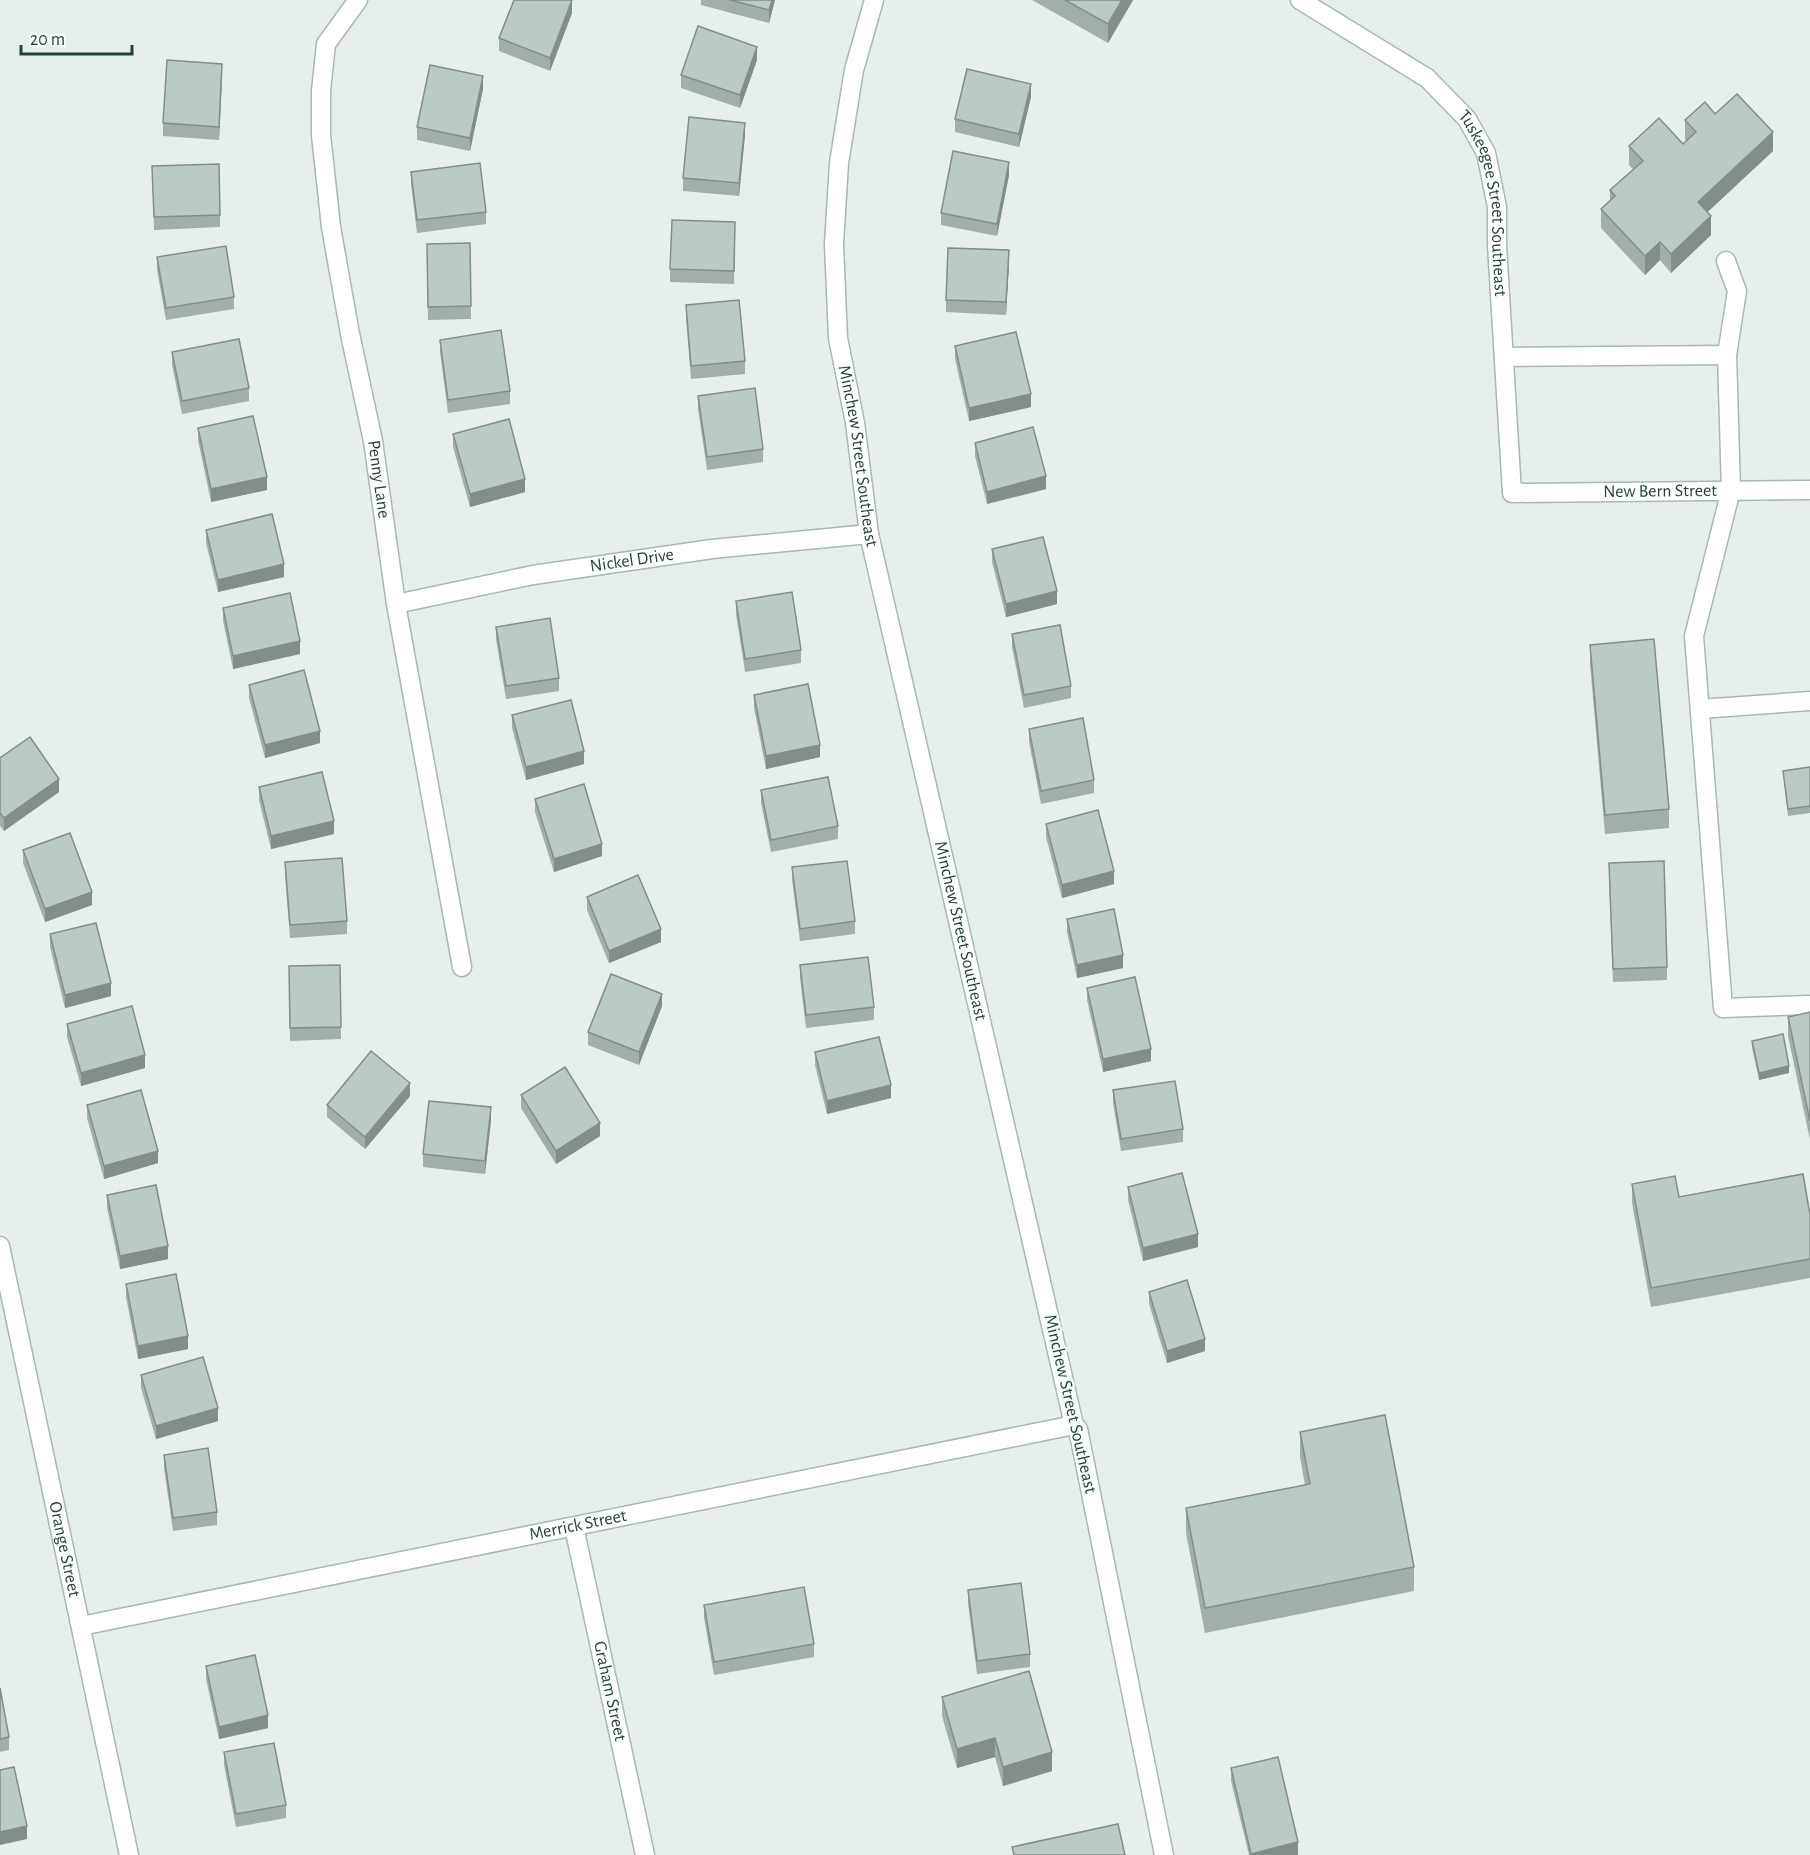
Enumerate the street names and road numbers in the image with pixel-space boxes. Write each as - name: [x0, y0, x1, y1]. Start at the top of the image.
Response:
- street label: Tuskeegee Street Southeast: [1455, 107, 1509, 297]
- street label: Minchew Street Southeast: [835, 364, 881, 549]
- street label: Penny Lane: [364, 439, 393, 520]
- street label: New Bern Street: [1603, 482, 1717, 501]
- street label: Nickel Drive: [589, 546, 675, 576]
- street label: Minchew Street Southeast: [931, 839, 990, 1022]
- street label: Minchew Street Southeast: [1041, 1313, 1099, 1495]
- street label: Orange Street: [45, 1500, 83, 1599]
- street label: Merrick Street: [528, 1507, 628, 1544]
- street label: Graham Street: [590, 1640, 629, 1743]

